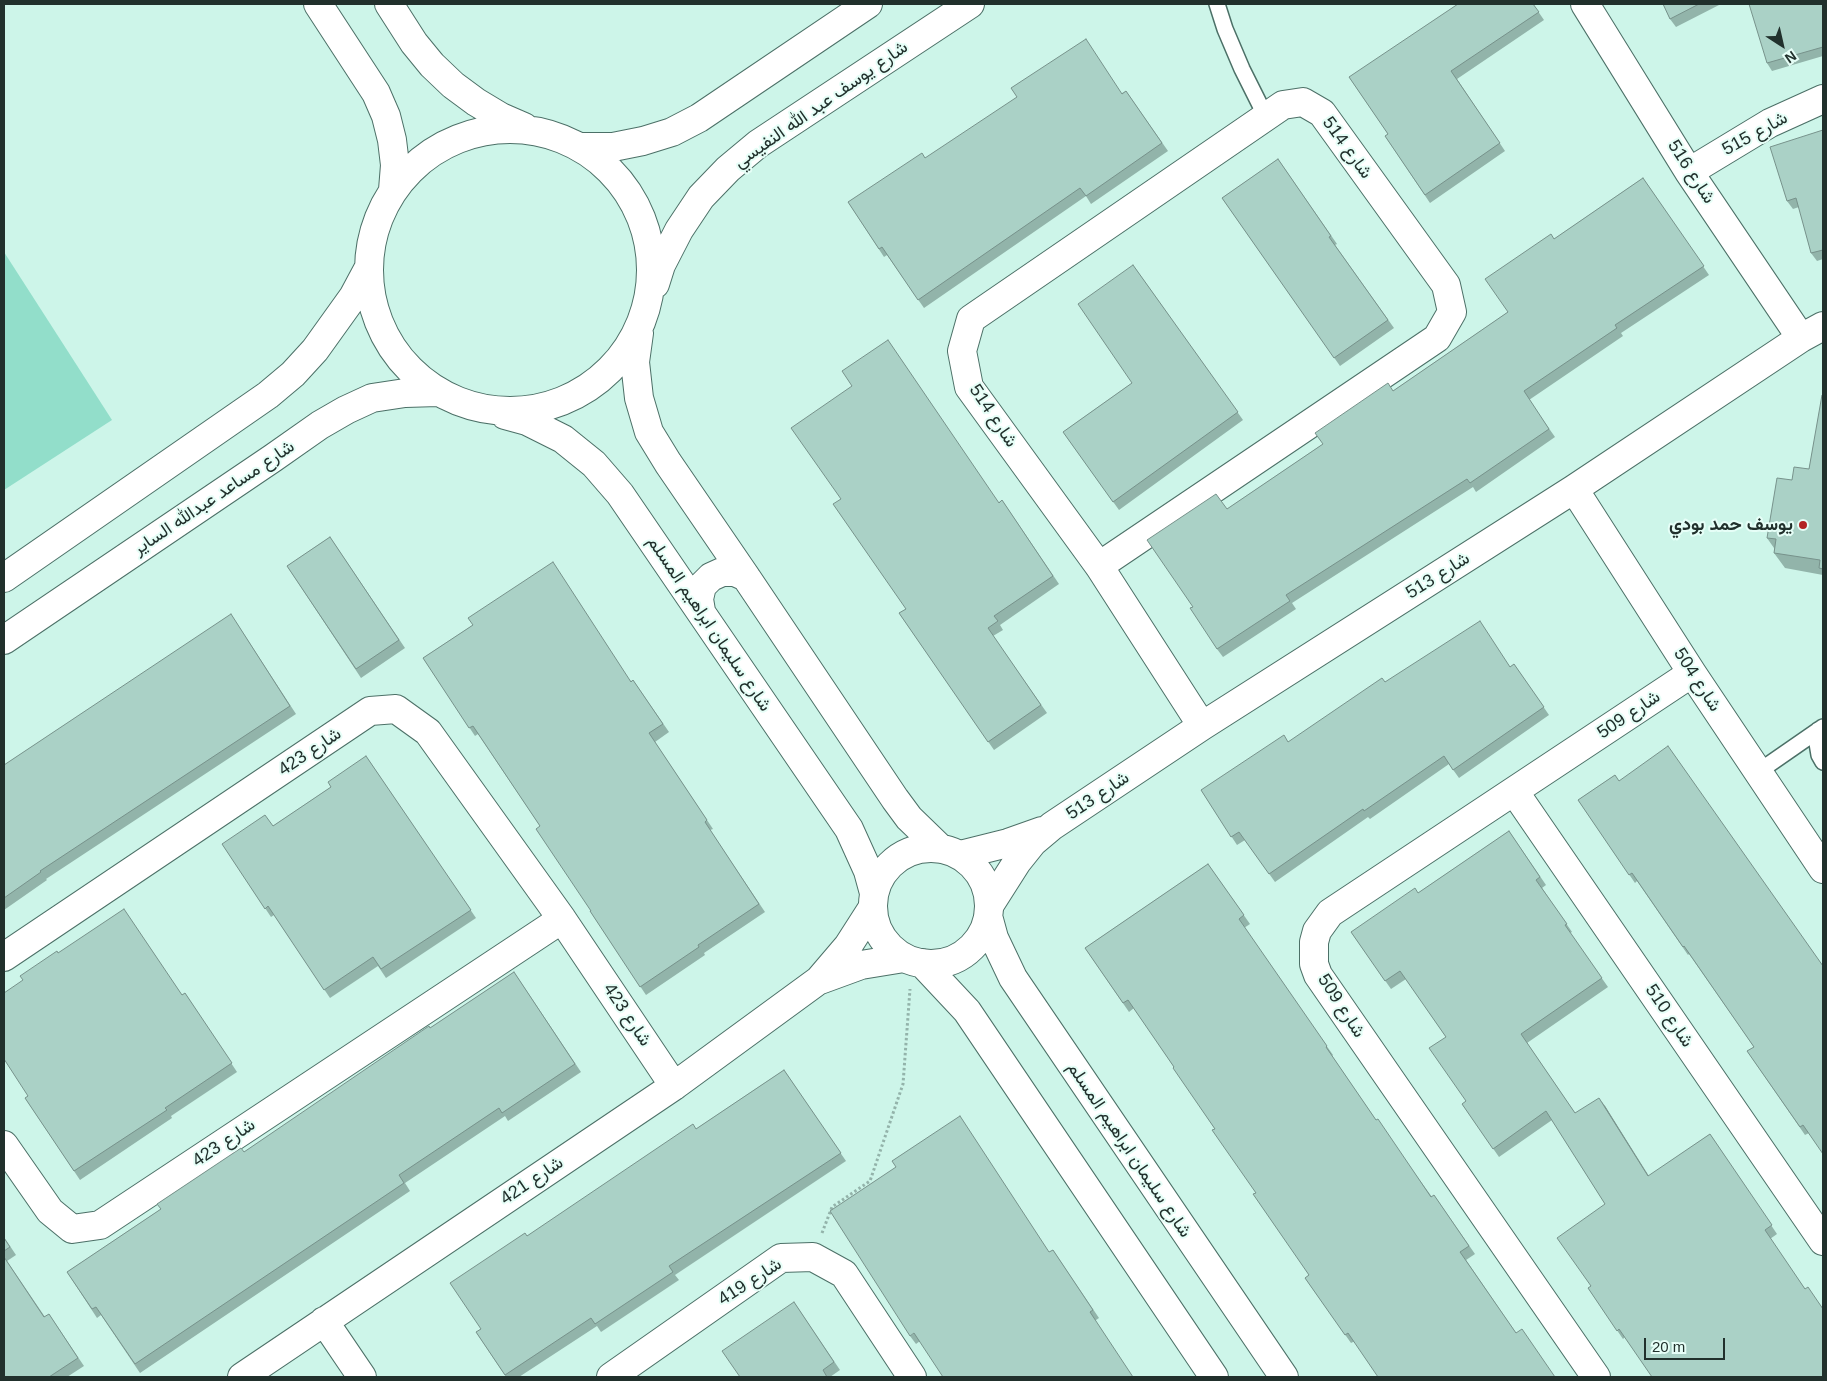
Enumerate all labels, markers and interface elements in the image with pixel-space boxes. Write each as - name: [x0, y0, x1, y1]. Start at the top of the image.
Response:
- north arrow: [1757, 20, 1807, 70]
- street label: شارع يوسف عبد الله النفيسي: [730, 37, 912, 173]
- text: N: [1782, 48, 1799, 67]
- street label: شارع 515: [1719, 107, 1791, 161]
- street label: شارع 514: [1317, 113, 1377, 183]
- street label: شارع 516: [1663, 136, 1719, 208]
- street label: شارع 514: [964, 380, 1022, 452]
- street label: شارع مساعد عبدالله الساير: [129, 436, 299, 560]
- place label: يوسف حمد بودي: [1669, 514, 1793, 536]
- marker: يوسف حمد بودي: [1797, 519, 1809, 531]
- street label: شارع سليمان ابراهيم المسلم: [642, 532, 776, 716]
- street label: شارع 513: [1402, 548, 1474, 604]
- street label: شارع 504: [1669, 644, 1725, 716]
- street label: شارع 509: [1593, 686, 1665, 744]
- street label: شارع 423: [274, 723, 346, 781]
- street label: شارع 513: [1062, 767, 1134, 825]
- street label: شارع 509: [1313, 970, 1369, 1042]
- street label: شارع 423: [598, 979, 656, 1051]
- street label: شارع 510: [1640, 980, 1698, 1052]
- street label: شارع سليمان ابراهيم المسلم: [1062, 1058, 1196, 1242]
- street label: شارع 423: [188, 1114, 260, 1172]
- street label: شارع 421: [496, 1152, 568, 1210]
- street label: شارع 419: [714, 1254, 786, 1310]
- scale bar: [1647, 1328, 1728, 1360]
- text: 20 m: [1652, 1338, 1685, 1355]

